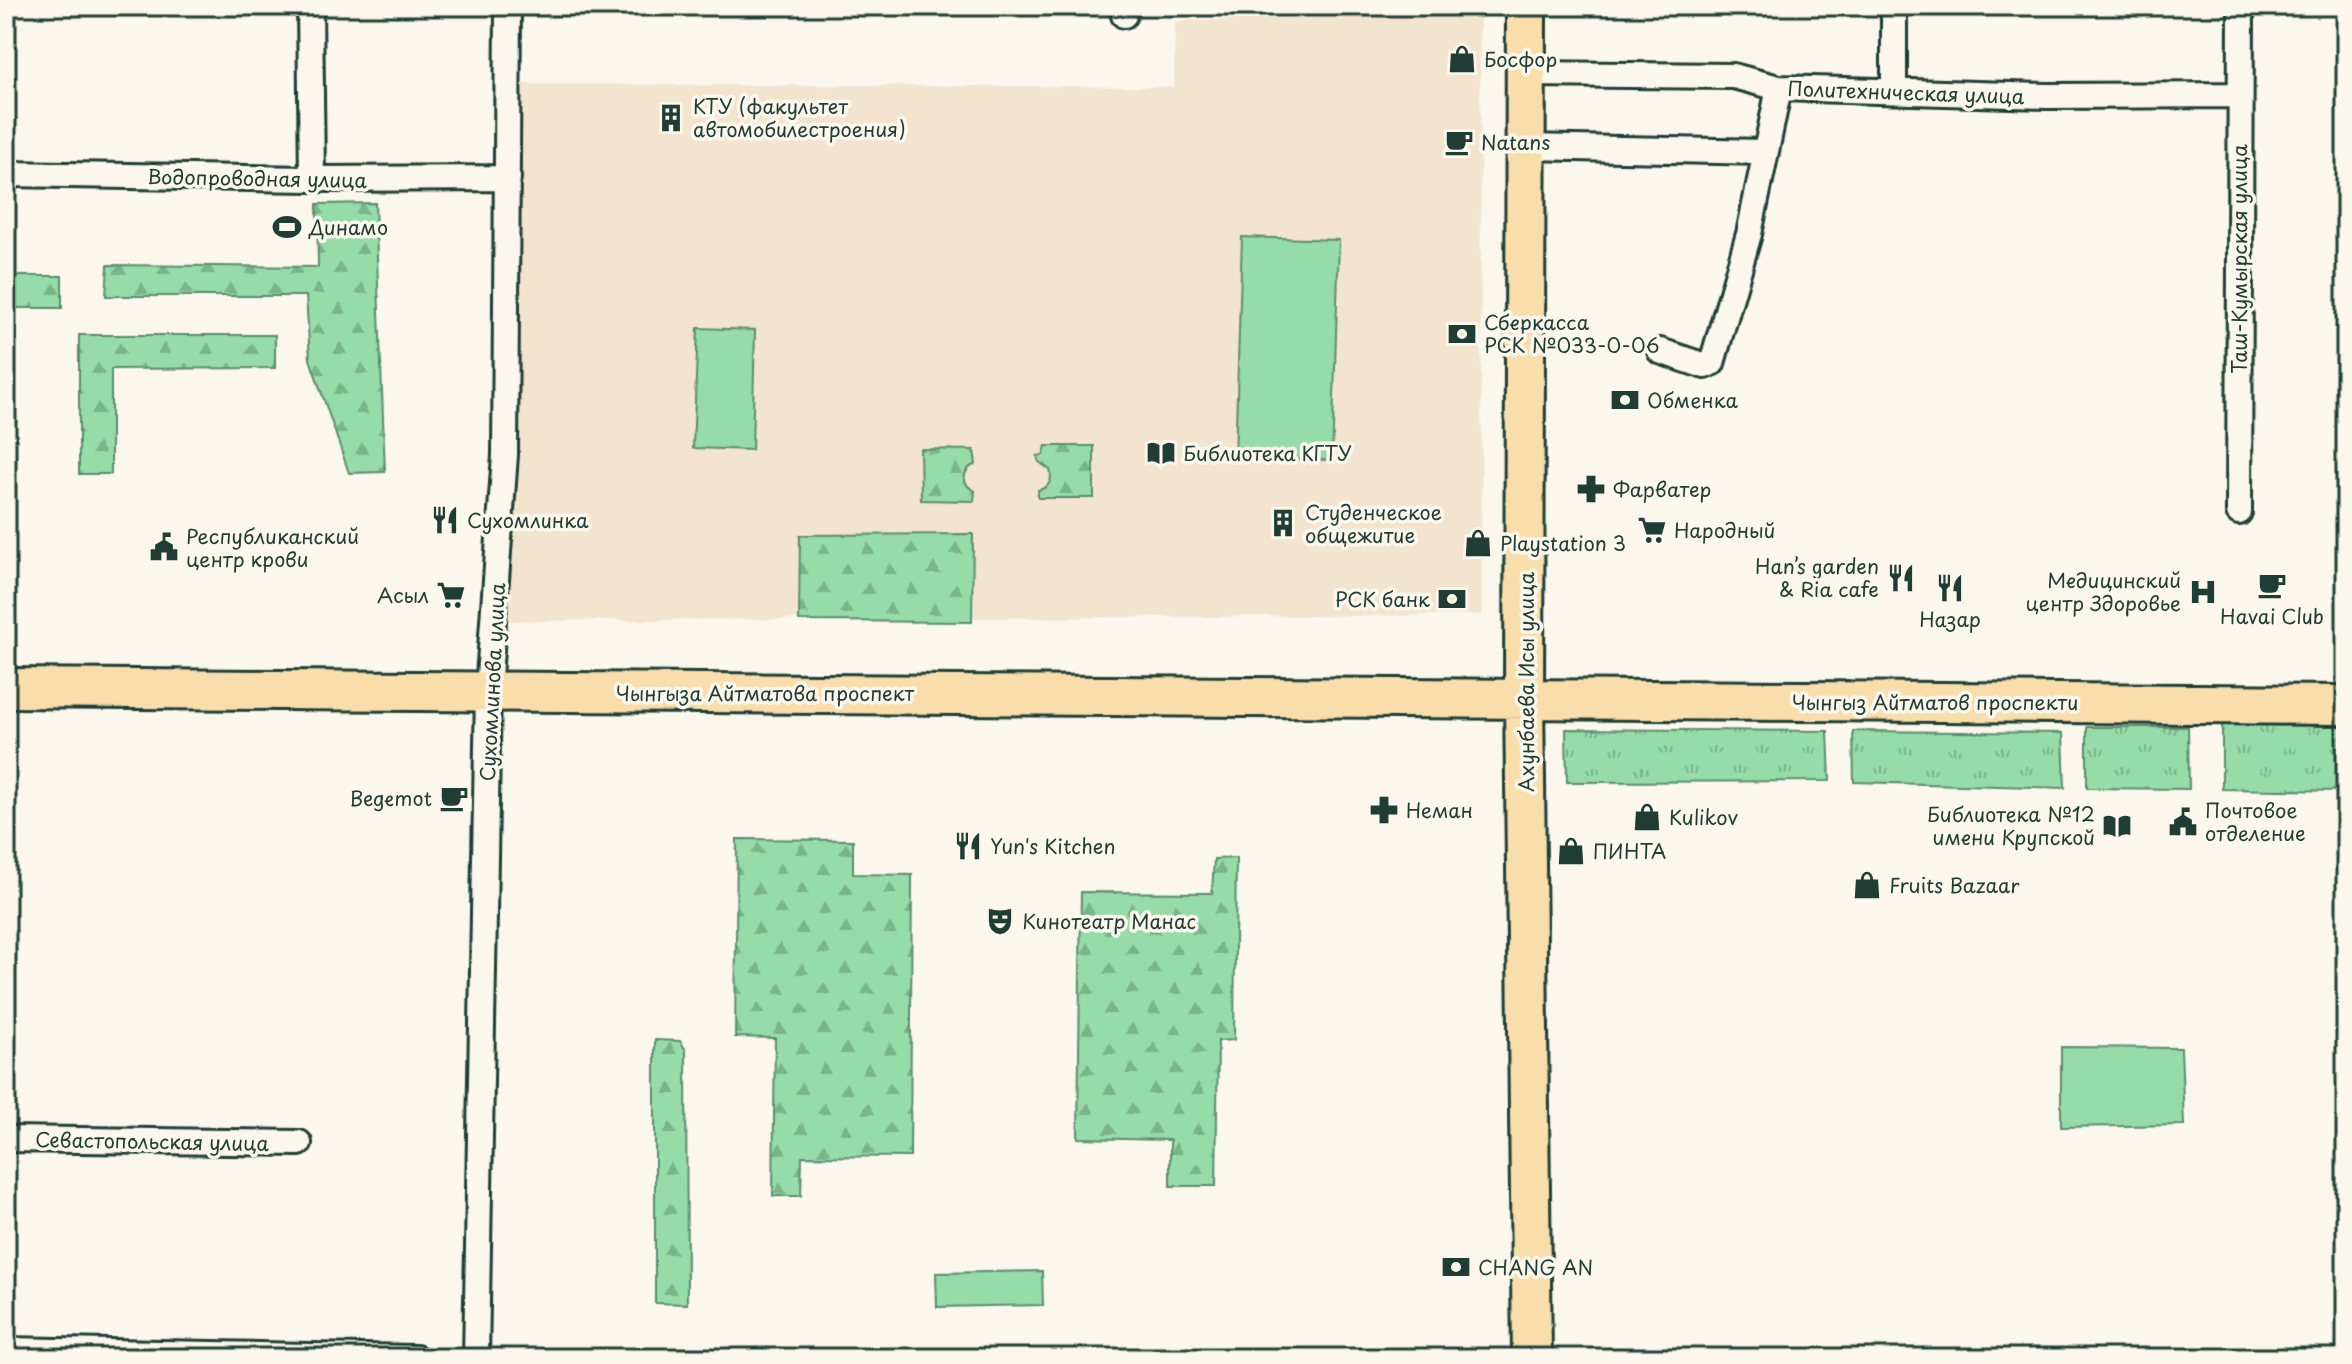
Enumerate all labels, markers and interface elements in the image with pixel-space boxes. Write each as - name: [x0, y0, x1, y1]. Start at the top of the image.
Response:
- shop icon: Босфор: [1447, 44, 1477, 74]
- place label: Босфор: [1484, 44, 1557, 74]
- street label: Политехническая улица: [1787, 73, 2025, 111]
- place label: КТУ (факультет автомобилестроения): [693, 91, 906, 144]
- building icon: КТУ (факультет автомобилестроения): [656, 103, 686, 133]
- cafe icon: Natans: [1444, 127, 1474, 157]
- place label: Natans: [1481, 127, 1550, 157]
- street label: Таш-Кумырская улица: [2224, 144, 2254, 374]
- street label: Водопроводная улица: [147, 161, 368, 195]
- sports icon: Динамо: [272, 212, 302, 242]
- place label: Динамо: [308, 212, 388, 242]
- place label: Сберкасса РСК №033-0-06: [1484, 307, 1660, 360]
- bank icon: Сберкасса РСК №033-0-06: [1447, 319, 1477, 349]
- bank icon: Обменка: [1610, 385, 1640, 415]
- place label: Обменка: [1647, 385, 1738, 415]
- library icon: Библиотека КГТУ: [1146, 438, 1176, 468]
- place label: Библиотека КГТУ: [1183, 438, 1352, 468]
- pharmacy icon: Фарватер: [1576, 474, 1606, 504]
- place label: Фарватер: [1613, 474, 1711, 504]
- place label: Студенческое общежитие: [1305, 497, 1442, 550]
- restaurant icon: Сухомлинка: [430, 505, 460, 535]
- place label: Сухомлинка: [467, 505, 589, 535]
- building icon: Студенческое общежитие: [1268, 508, 1298, 538]
- supermarket icon: Народный: [1637, 515, 1667, 545]
- place label: Народный: [1674, 515, 1775, 545]
- place label: Республиканский центр крови: [186, 521, 359, 574]
- shop icon: Playstation 3: [1463, 528, 1493, 558]
- place label: Playstation 3: [1500, 528, 1626, 558]
- public building icon: Республиканский центр крови: [149, 532, 179, 562]
- place label: Han’s garden & Ria cafe: [1755, 551, 1879, 604]
- restaurant icon: Han’s garden & Ria cafe: [1886, 563, 1916, 593]
- place label: Медицинский центр Здоровье: [2026, 565, 2181, 618]
- cafe icon: Havai Club: [2257, 570, 2287, 600]
- street label: Ахунбаева Исы улица: [1511, 572, 1541, 792]
- restaurant icon: Назар: [1935, 573, 1965, 603]
- hospital icon: Медицинский центр Здоровье: [2188, 577, 2218, 607]
- place label: Асыл: [377, 580, 429, 610]
- supermarket icon: Асыл: [436, 580, 466, 610]
- street label: Сухомлинова улица: [472, 582, 512, 782]
- place label: РСК банк: [1335, 584, 1430, 614]
- bank icon: РСК банк: [1437, 584, 1467, 614]
- place label: Havai Club: [2220, 601, 2324, 631]
- place label: Назар: [1919, 604, 1981, 634]
- street label: Чынгыза Айтматова проспект: [616, 678, 915, 708]
- street label: Чынгыз Айтматов проспекти: [1792, 687, 2078, 717]
- place label: Begemot: [349, 783, 432, 813]
- cafe icon: Begemot: [439, 783, 469, 813]
- pharmacy icon: Неман: [1369, 795, 1399, 825]
- place label: Неман: [1406, 795, 1473, 825]
- place label: Почтовое отделение: [2205, 795, 2306, 848]
- place label: Библиотека №12 имени Крупской: [1927, 799, 2095, 852]
- shop icon: Kulikov: [1632, 802, 1662, 832]
- place label: Kulikov: [1669, 802, 1738, 832]
- public building icon: Почтовое отделение: [2168, 807, 2198, 837]
- library icon: Библиотека №12 имени Крупской: [2102, 811, 2132, 841]
- restaurant icon: Yun's Kitchen: [953, 831, 983, 861]
- place label: Yun's Kitchen: [990, 831, 1116, 861]
- shop icon: ПИНТА: [1556, 836, 1586, 866]
- place label: ПИНТА: [1593, 836, 1666, 866]
- shop icon: Fruits Bazaar: [1852, 870, 1882, 900]
- place label: Fruits Bazaar: [1889, 870, 2020, 900]
- theatre icon: Кинотеатр Манас: [985, 906, 1015, 936]
- place label: Кинотеатр Манас: [1022, 906, 1196, 936]
- street label: Севастопольская улица: [35, 1124, 270, 1158]
- bank icon: CHANG AN: [1441, 1252, 1471, 1282]
- place label: CHANG AN: [1478, 1252, 1593, 1282]

